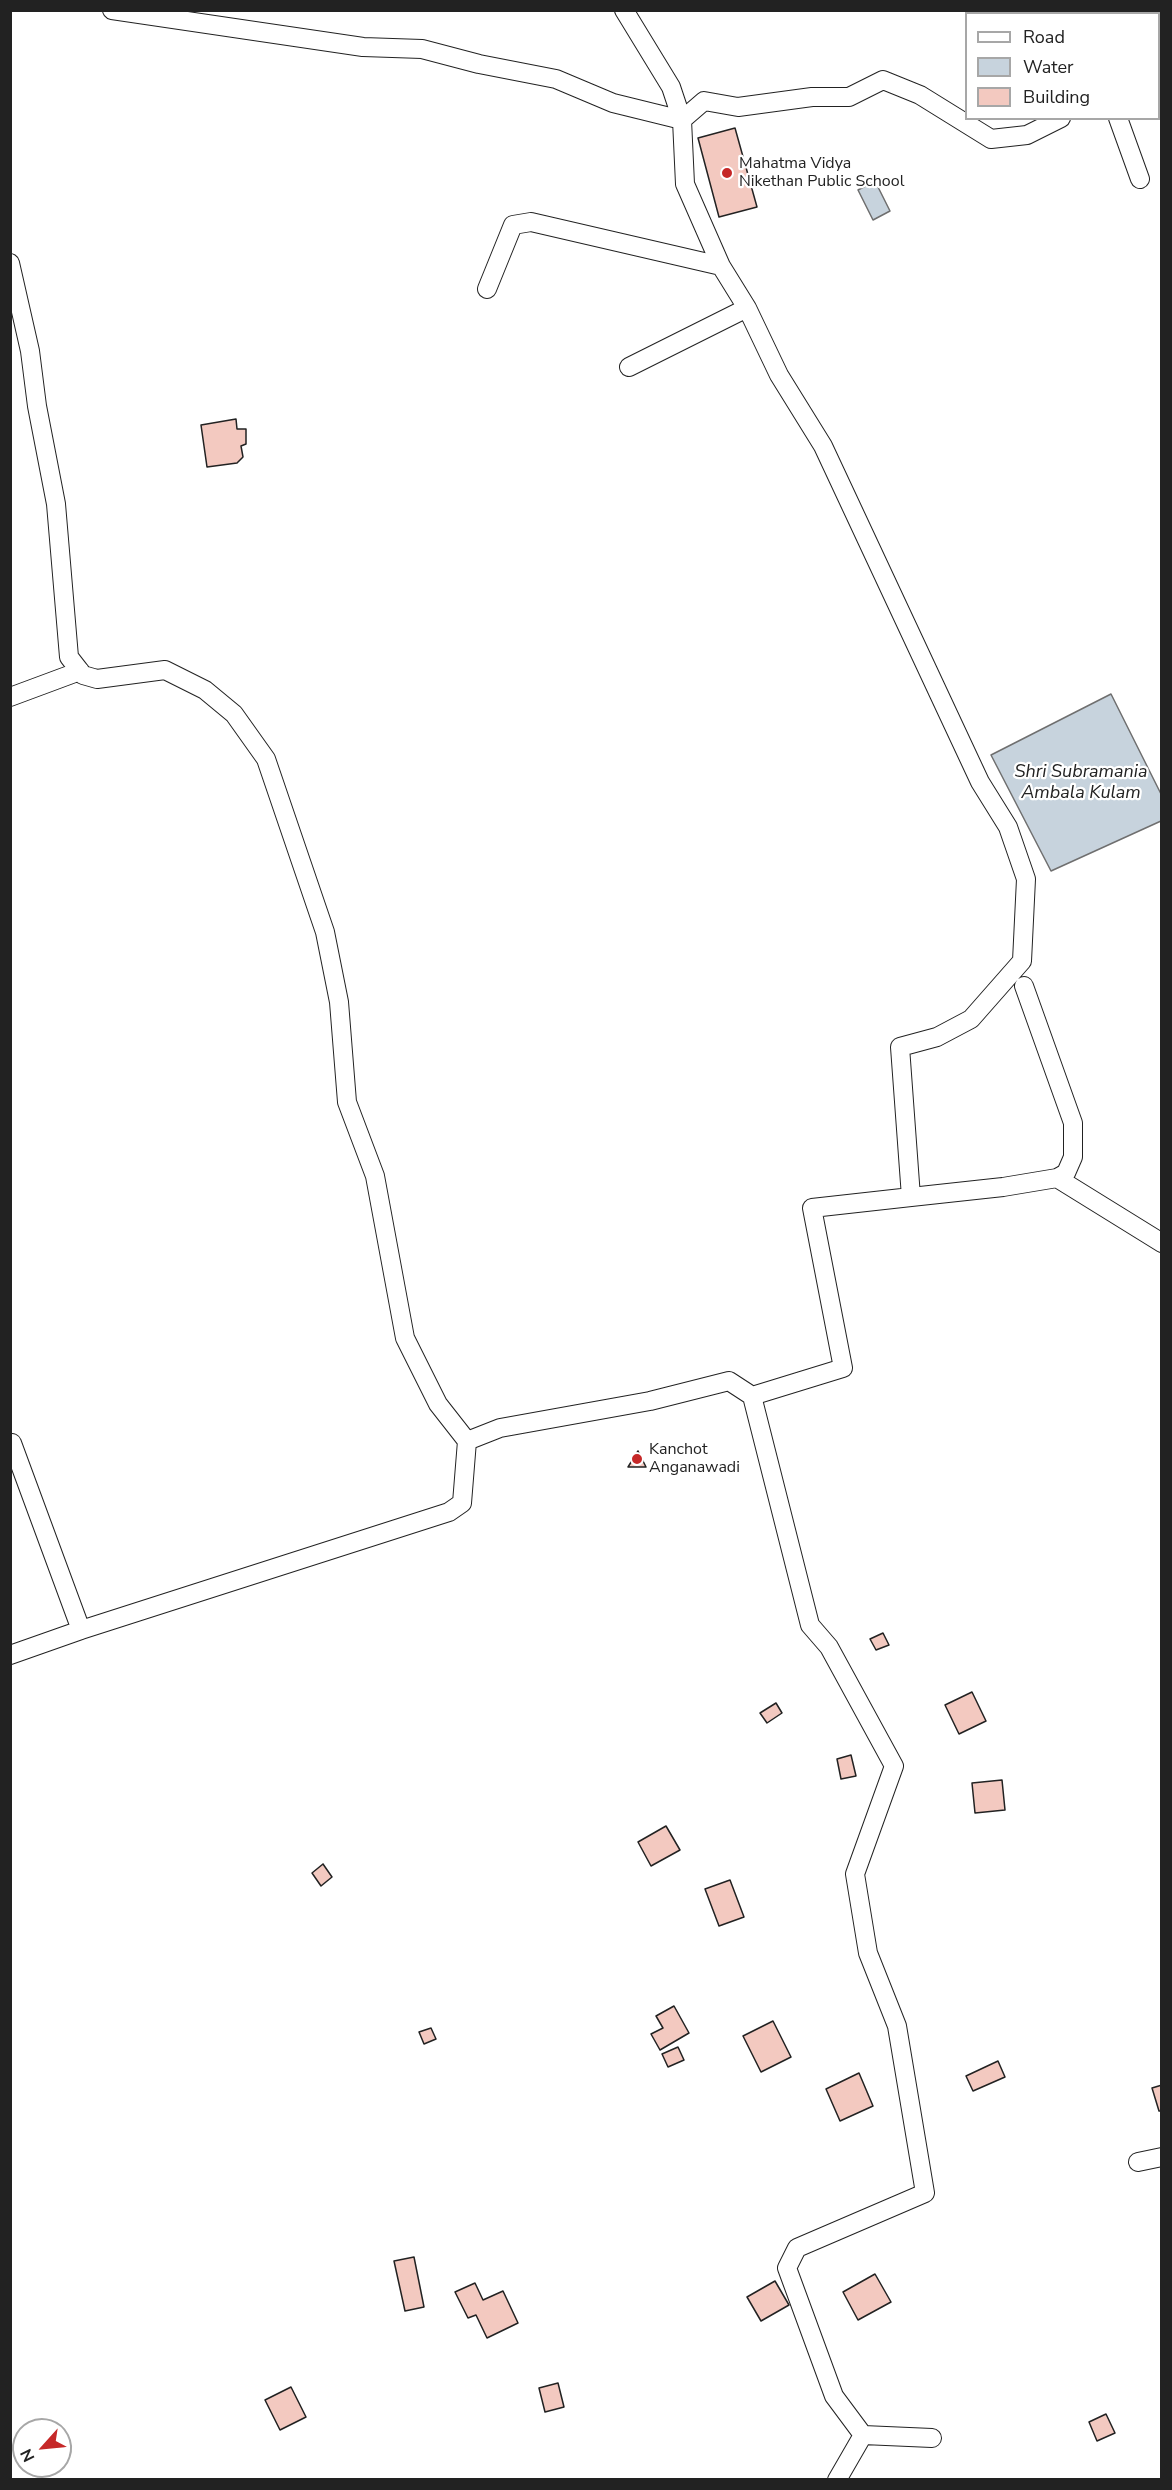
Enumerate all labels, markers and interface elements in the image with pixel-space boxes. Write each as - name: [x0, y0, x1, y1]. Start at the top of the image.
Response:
- legend: [965, 12, 1160, 120]
- text: Road: [1023, 25, 1065, 49]
- text: Water: [1023, 55, 1074, 79]
- text: Building: [1023, 85, 1090, 109]
- place label: Mahatma Vidya Nikethan Public School: [739, 154, 904, 192]
- marker: Mahatma Vidya Nikethan Public School: [720, 166, 734, 180]
- water label: Shri Subramania Ambala Kulam: [1015, 762, 1147, 804]
- place label: Kanchot Anganawadi: [649, 1440, 740, 1478]
- marker: Kanchot Anganawadi: [630, 1452, 644, 1466]
- north arrow: [12, 2418, 72, 2478]
- text: N: [15, 2445, 40, 2466]

